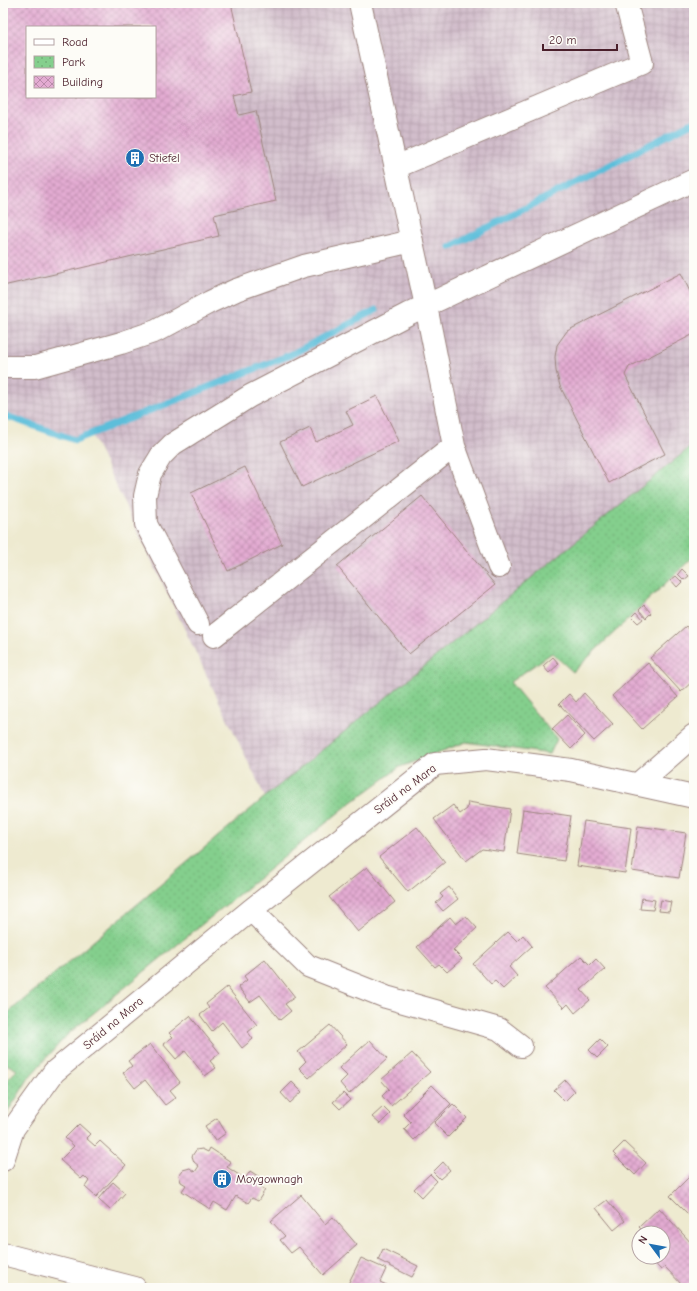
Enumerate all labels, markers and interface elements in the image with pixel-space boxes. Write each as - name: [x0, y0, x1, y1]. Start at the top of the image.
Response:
- legend: [26, 26, 156, 98]
- scale bar: [543, 26, 617, 52]
- text: 20 m: [549, 33, 577, 47]
- text: Road: [62, 35, 88, 49]
- text: Park: [62, 55, 85, 69]
- text: Building: [62, 75, 103, 89]
- building icon: Stiefel: [124, 147, 146, 169]
- place label: Stiefel: [149, 151, 180, 165]
- street label: Sráid na Mara: [371, 761, 439, 817]
- street label: Sráid na Mara: [80, 994, 146, 1052]
- building icon: Moygownagh: [211, 1168, 233, 1190]
- place label: Moygownagh: [236, 1172, 303, 1186]
- north arrow: [631, 1225, 671, 1265]
- text: N: [636, 1233, 650, 1246]

